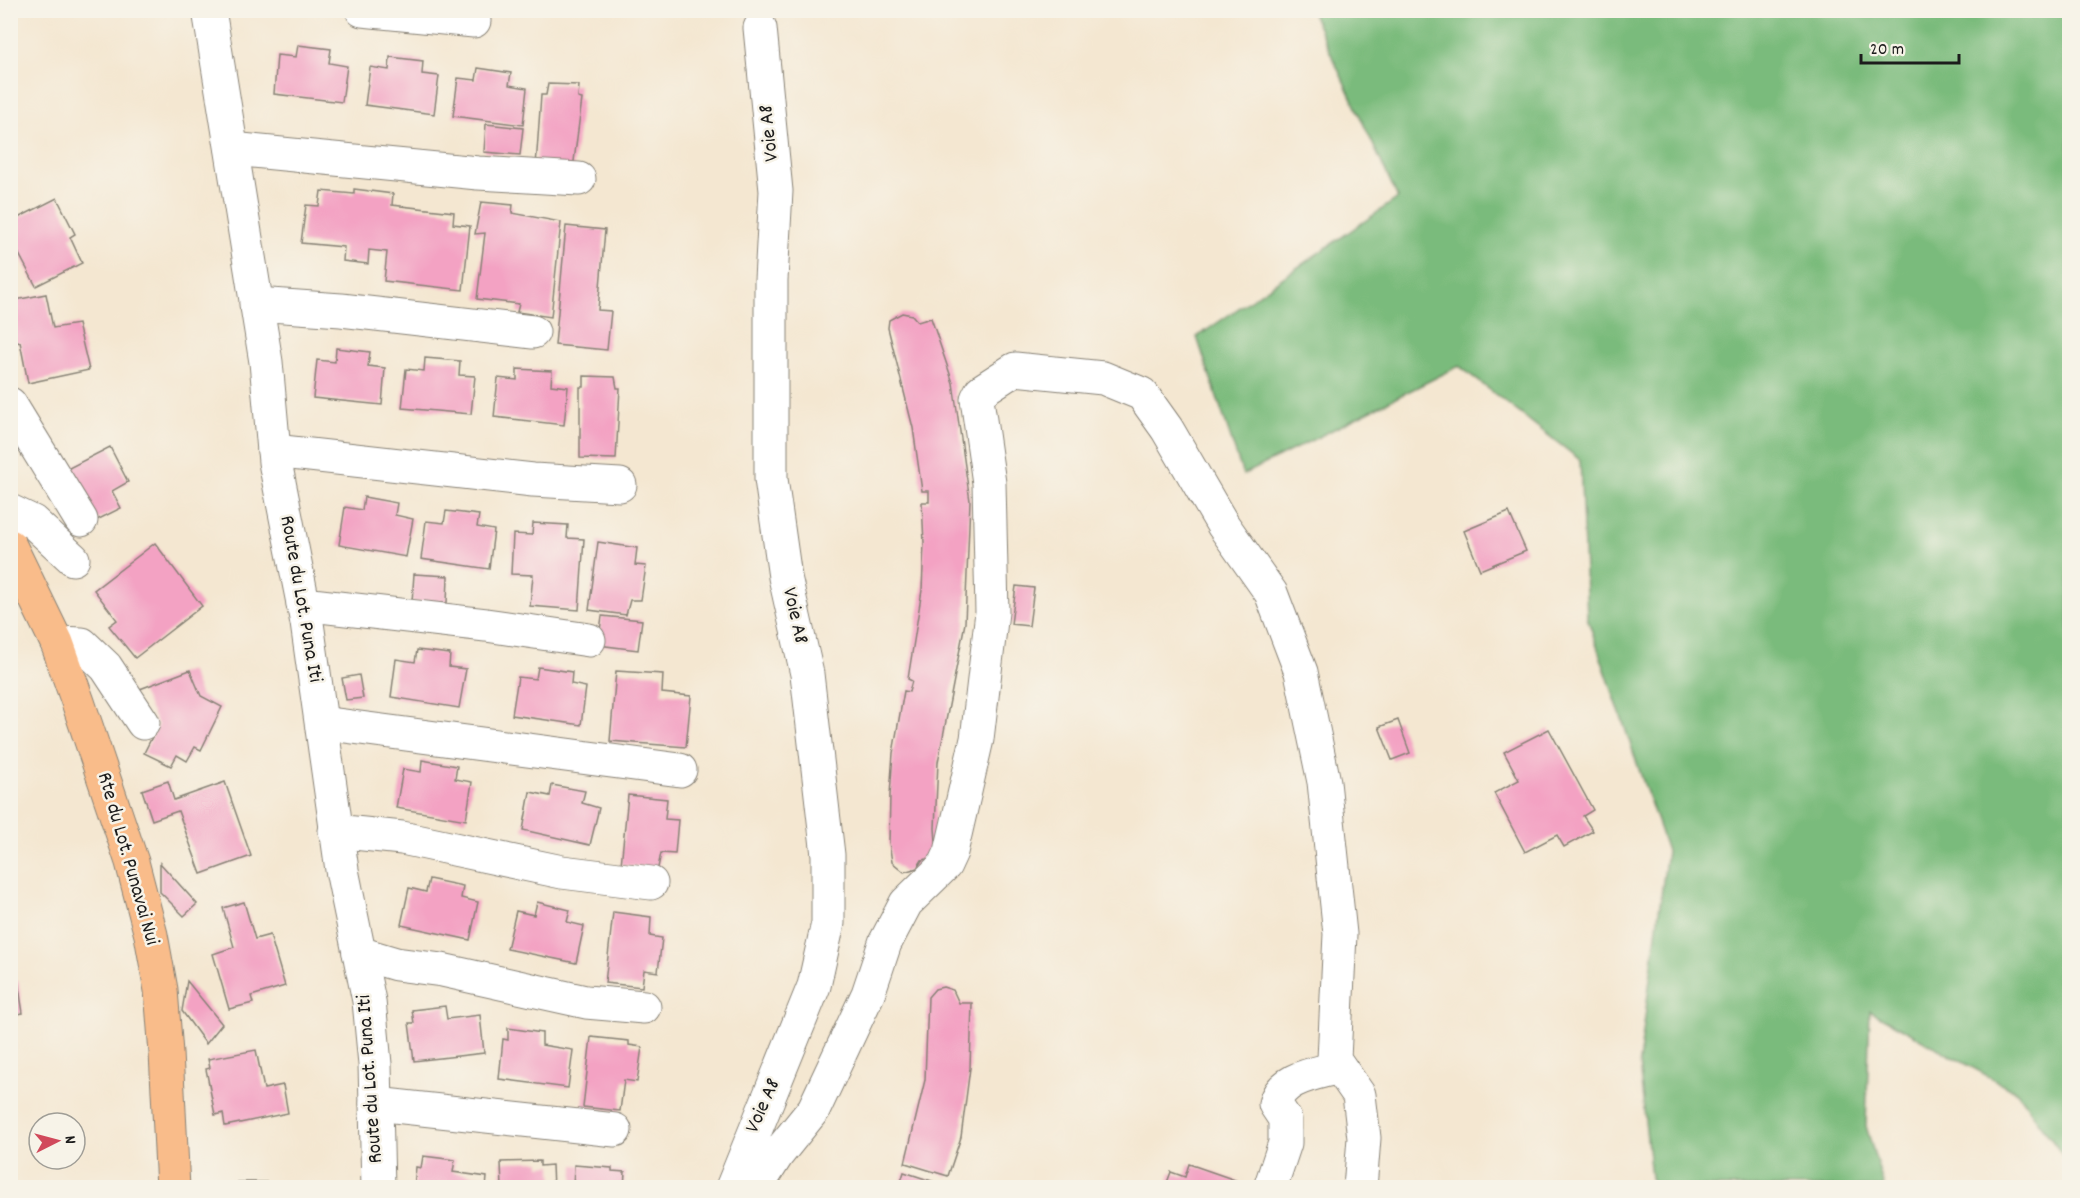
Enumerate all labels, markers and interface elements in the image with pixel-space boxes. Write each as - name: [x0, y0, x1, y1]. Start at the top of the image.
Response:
- scale bar: [1861, 27, 1958, 65]
- text: 20 m: [1870, 38, 1904, 63]
- street label: Voie A8: [752, 103, 788, 163]
- street label: Route du Lot. Puna Iti: [271, 513, 329, 685]
- street label: Voie A8: [773, 585, 815, 647]
- street label: Rte du Lot. Punavai Nui: [88, 769, 166, 949]
- street label: Route du Lot. Puna Iti: [350, 993, 392, 1164]
- street label: Voie A8: [739, 1074, 789, 1138]
- north arrow: [27, 1111, 87, 1171]
- text: N: [58, 1135, 81, 1145]

